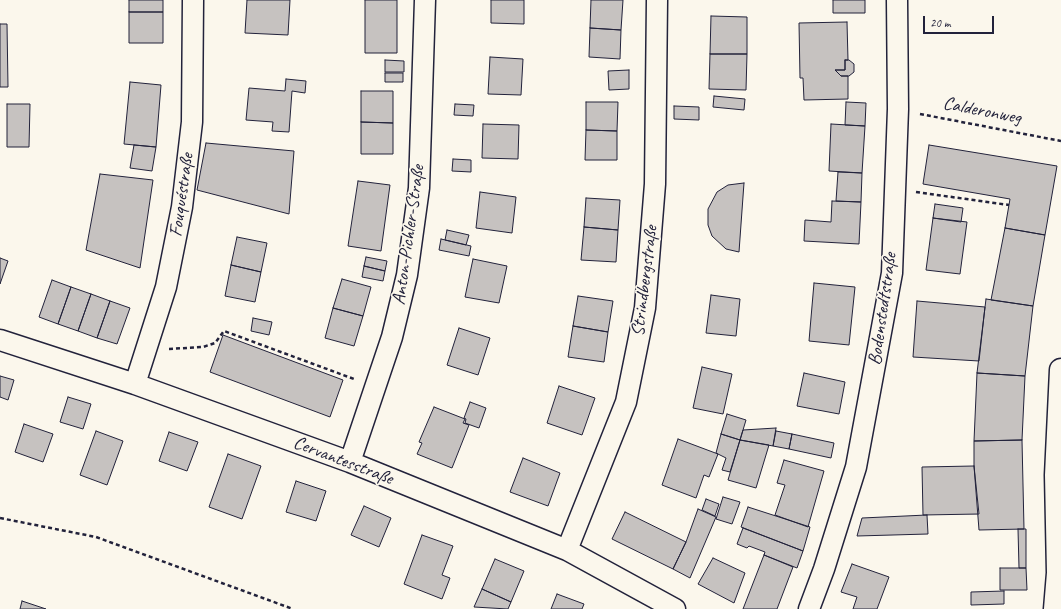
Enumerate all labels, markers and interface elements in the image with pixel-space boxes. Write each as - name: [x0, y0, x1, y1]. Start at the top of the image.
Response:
- scale bar: [925, 8, 996, 34]
- text: 20 m: [930, 15, 950, 31]
- street label: Calderonweg: [941, 92, 1023, 130]
- street label: Fouquéstraße: [165, 152, 199, 238]
- street label: Anton-Pichler-Straße: [388, 164, 430, 306]
- street label: Strindbergstraße: [627, 224, 663, 338]
- street label: Bodenstedtstraße: [864, 251, 902, 367]
- street label: Cervantesstraße: [290, 432, 396, 490]

